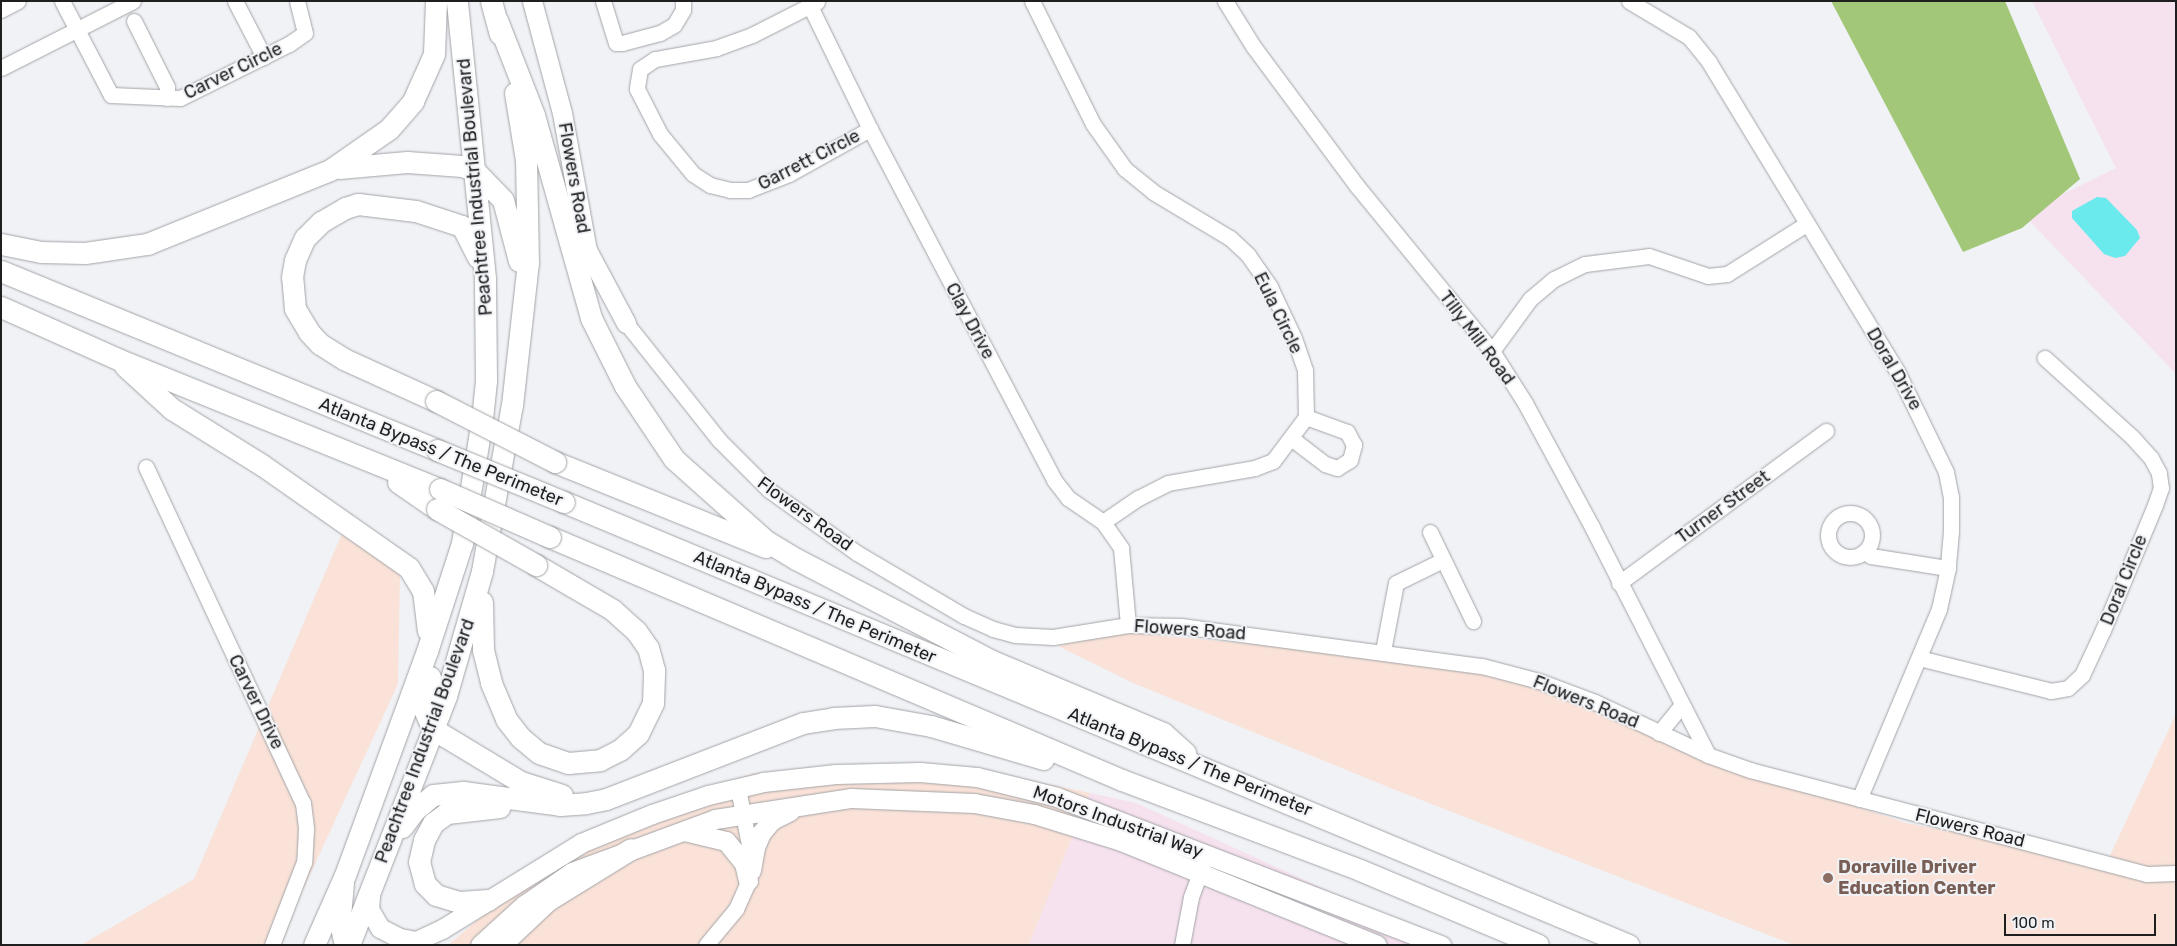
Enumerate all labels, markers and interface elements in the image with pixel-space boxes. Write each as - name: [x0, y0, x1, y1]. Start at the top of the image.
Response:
- street label: Carver Circle: [180, 38, 286, 104]
- street label: Peachtree Industrial Boulevard: [453, 57, 497, 317]
- street label: Flowers Road: [554, 121, 594, 235]
- street label: Garrett Circle: [754, 125, 864, 195]
- street label: Eula Circle: [1249, 269, 1307, 357]
- street label: Clay Drive: [941, 279, 999, 363]
- street label: Tilly Mill Road: [1435, 287, 1519, 389]
- street label: Doral Drive: [1862, 324, 1926, 414]
- street label: Atlanta Bypass / The Perimeter: [316, 393, 566, 511]
- street label: Turner Street: [1672, 466, 1774, 548]
- street label: Flowers Road: [753, 472, 857, 556]
- street label: Doral Circle: [2096, 532, 2152, 628]
- street label: Atlanta Bypass / The Perimeter: [690, 546, 940, 668]
- street label: Flowers Road: [1133, 615, 1247, 645]
- street label: Peachtree Industrial Boulevard: [371, 616, 479, 866]
- street label: Carver Drive: [224, 651, 288, 753]
- street label: Flowers Road: [1530, 671, 1642, 733]
- street label: Atlanta Bypass / The Perimeter: [1065, 703, 1315, 821]
- street label: Motors Industrial Way: [1030, 781, 1206, 863]
- street label: Flowers Road: [1913, 804, 2027, 852]
- place label: Doraville Driver Education Center: [1838, 857, 1996, 900]
- marker: Doraville Driver Education Center: [1822, 872, 1834, 884]
- scale bar: [2007, 904, 2160, 936]
- text: 100 m: [2012, 914, 2054, 932]

